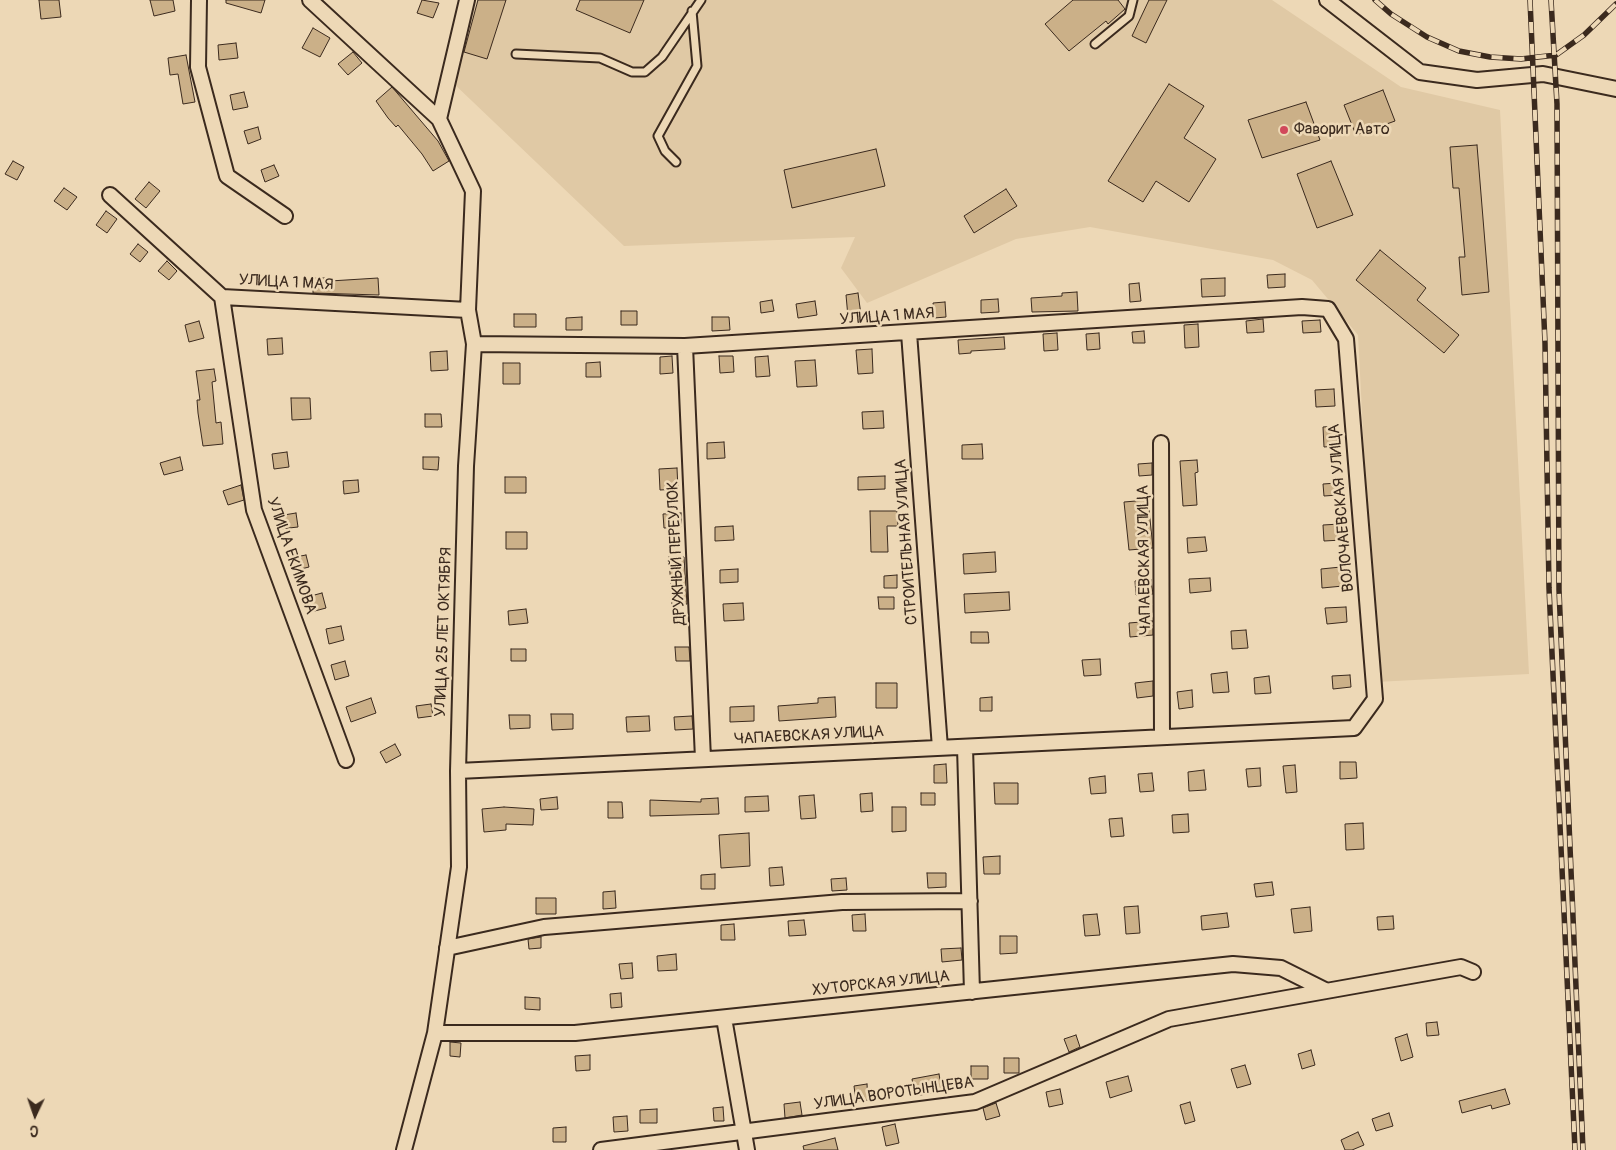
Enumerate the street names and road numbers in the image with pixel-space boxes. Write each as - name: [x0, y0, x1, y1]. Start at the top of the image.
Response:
- street label: УЛИЦА 1 МАЯ: [238, 271, 334, 295]
- street label: УЛИЦА 1 МАЯ: [839, 304, 935, 330]
- street label: ВОЛОЧАЕВСКАЯ УЛИЦА: [1325, 423, 1359, 593]
- street label: СТРОИТЕЛЬНАЯ УЛИЦА: [892, 458, 922, 626]
- street label: ДРУЖНЫЙ ПЕРЕУЛОК: [664, 480, 690, 626]
- street label: ЧАПАЕВСКАЯ УЛИЦА: [1134, 485, 1156, 635]
- street label: УЛИЦА ЕКИМОВА: [262, 495, 320, 617]
- street label: УЛИЦА 25 ЛЕТ ОКТЯБРЯ: [431, 547, 457, 717]
- street label: ЧАПАЕВСКАЯ УЛИЦА: [734, 722, 884, 750]
- street label: ХУТОРСКАЯ УЛИЦА: [811, 967, 951, 1001]
- street label: УЛИЦА ВОРОТЫНЦЕВА: [813, 1073, 975, 1115]

